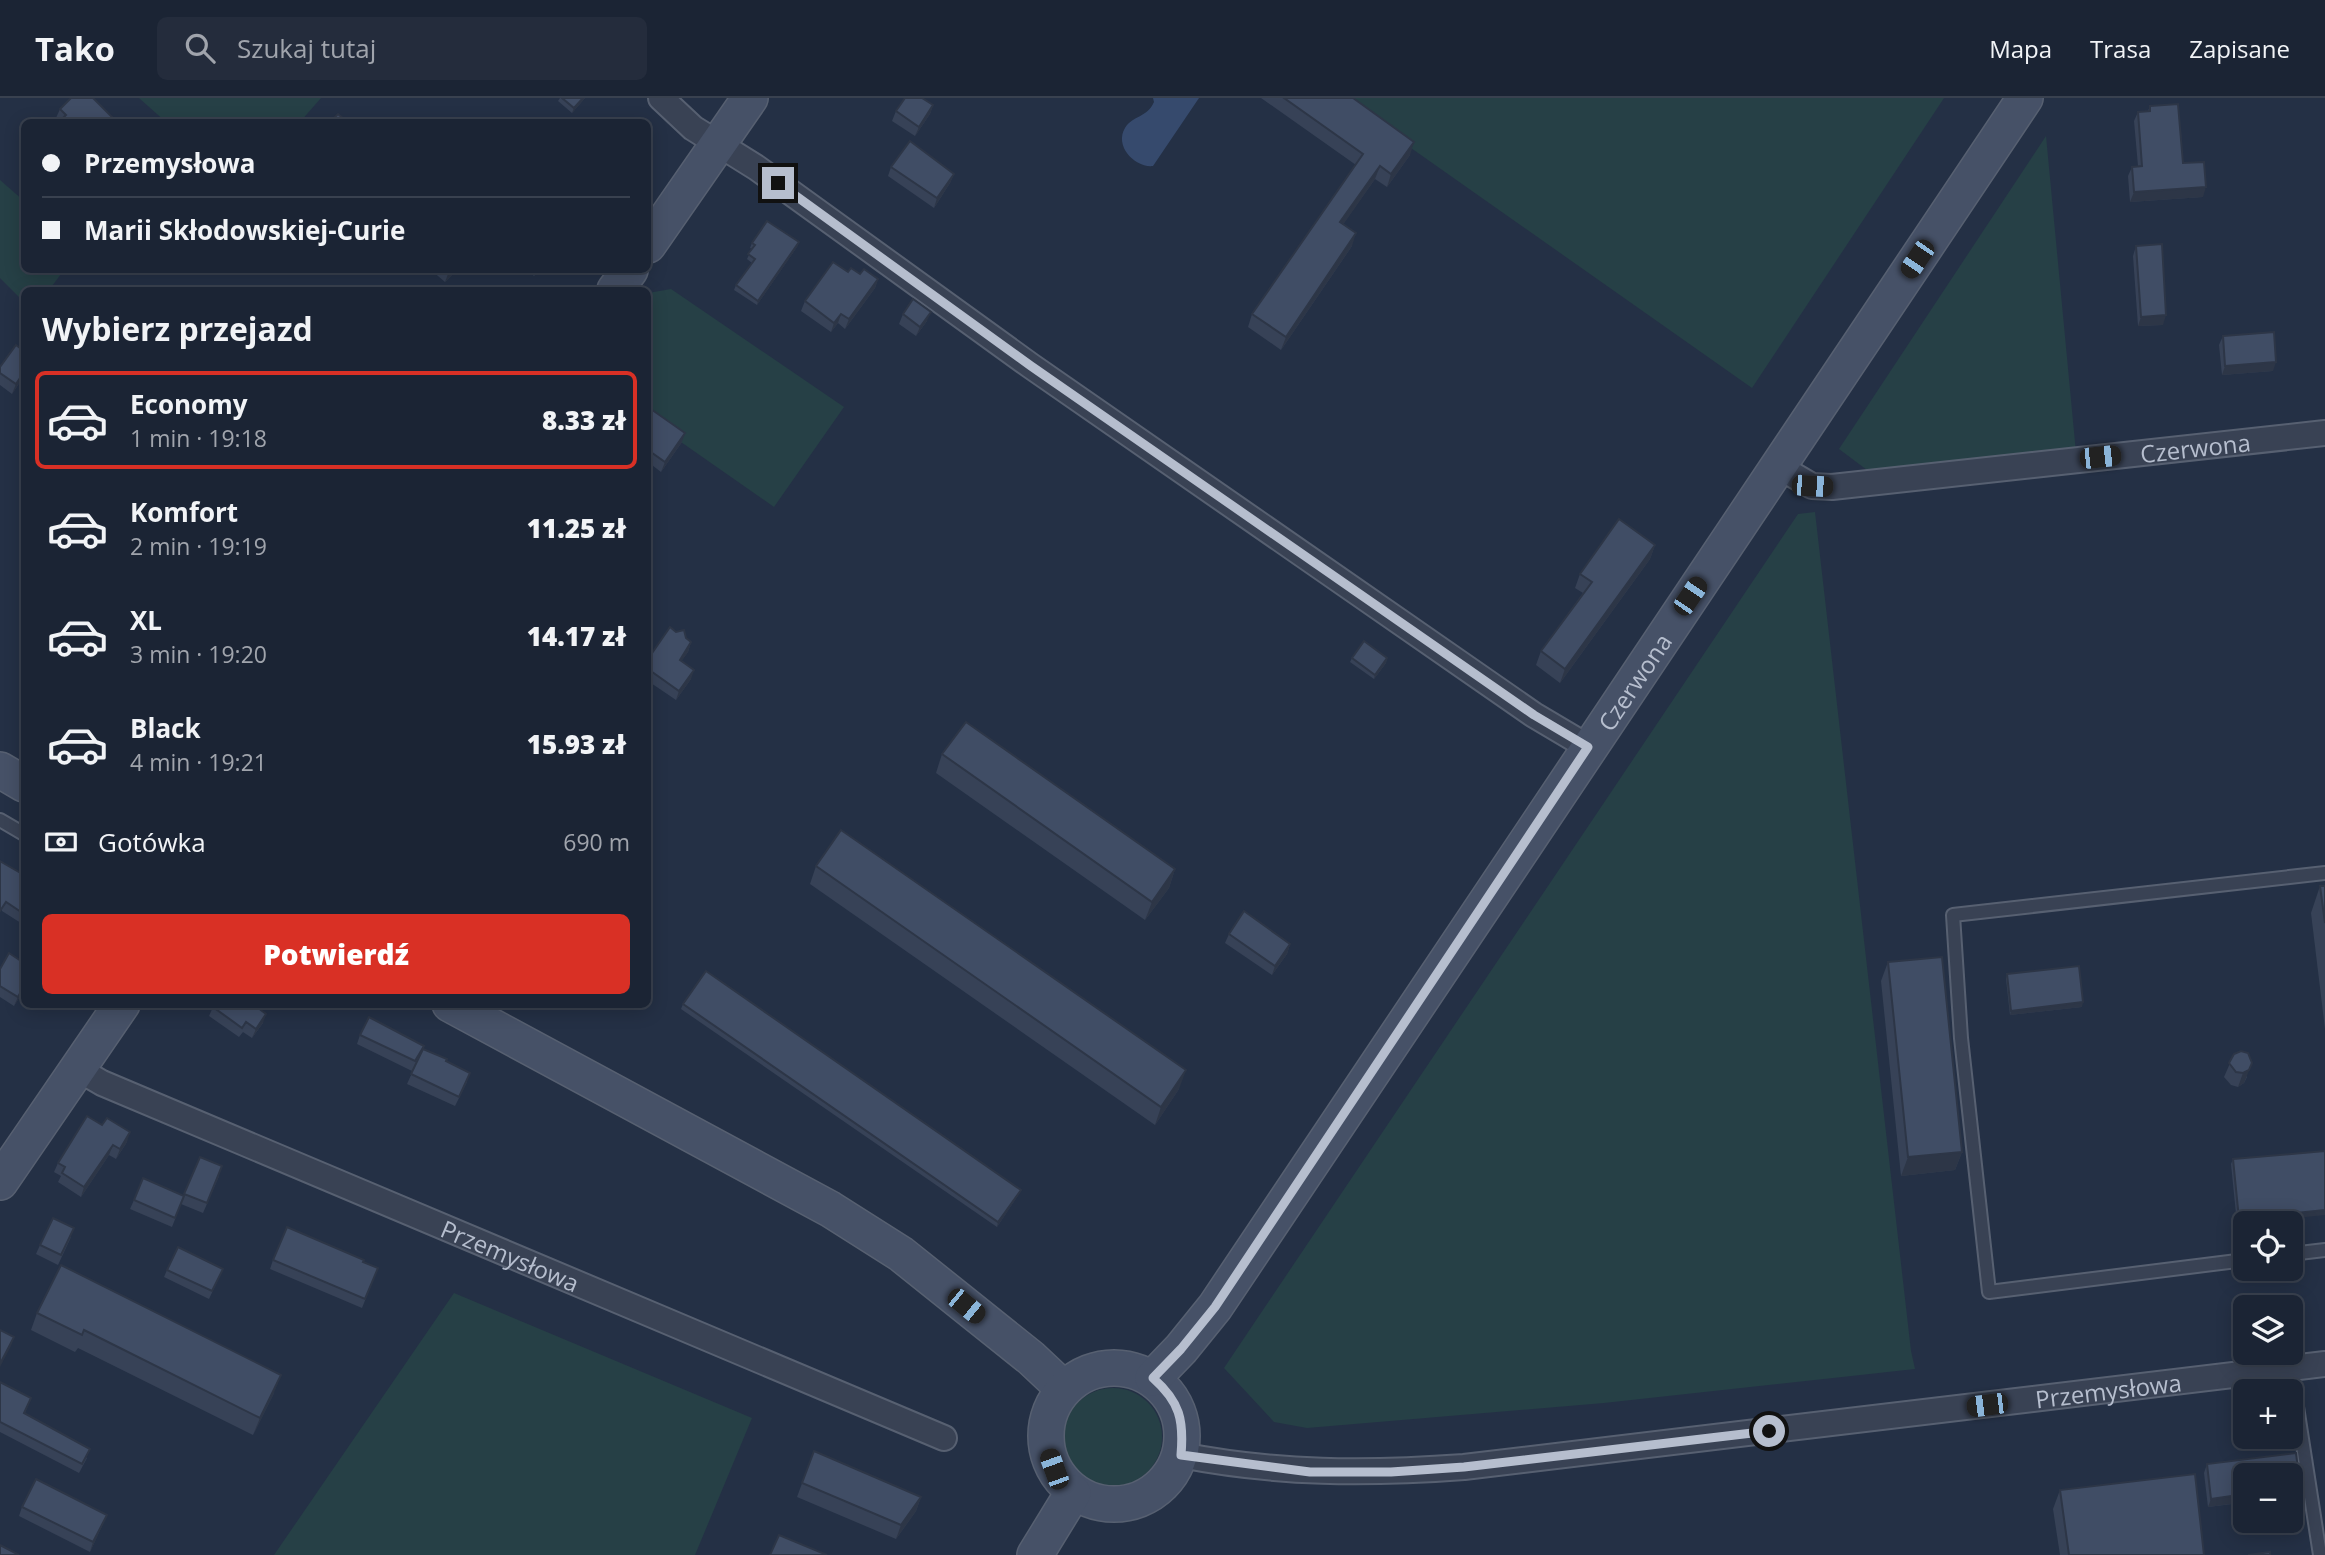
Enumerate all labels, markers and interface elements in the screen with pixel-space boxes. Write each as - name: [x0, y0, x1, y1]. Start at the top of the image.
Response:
- search box: [157, 17, 647, 80]
- text: Tako: [35, 26, 115, 71]
- icon: search: [181, 29, 219, 67]
- text: Szukaj tutaj: [237, 30, 376, 66]
- text: Mapa: [1989, 32, 2052, 65]
- text: Trasa: [2090, 32, 2151, 65]
- text: Zapisane: [2189, 32, 2290, 65]
- text: Przemysłowa: [84, 145, 255, 181]
- route end: [762, 167, 794, 199]
- text: Marii Skłodowskiej-Curie: [84, 212, 405, 248]
- car: [1897, 236, 1938, 282]
- text: Wybierz przejazd: [42, 307, 313, 350]
- text: Economy: [130, 386, 248, 422]
- icon: car: [46, 389, 109, 452]
- text: 8.33 zł: [542, 402, 626, 438]
- text: 1 min · 19:18: [130, 422, 267, 454]
- street label: Czerwona: [2138, 425, 2252, 470]
- car: [2079, 444, 2122, 470]
- car: [1791, 474, 1834, 498]
- text: Komfort: [130, 494, 238, 530]
- icon: car: [46, 497, 109, 560]
- text: 11.25 zł: [527, 510, 626, 546]
- text: 2 min · 19:19: [130, 530, 267, 562]
- car: [1670, 573, 1711, 619]
- text: XL: [130, 602, 162, 638]
- icon: car: [46, 605, 109, 668]
- text: 14.17 zł: [527, 618, 626, 654]
- street label: Czerwona: [1589, 627, 1678, 737]
- text: 3 min · 19:20: [130, 638, 267, 670]
- text: Black: [130, 710, 201, 746]
- icon: car: [46, 713, 109, 776]
- text: 15.93 zł: [527, 726, 626, 762]
- text: 4 min · 19:21: [130, 746, 267, 778]
- icon: cash: [42, 823, 80, 861]
- text: Gotówka: [98, 824, 206, 860]
- text: 690 m: [563, 826, 630, 858]
- button: Potwierdź: [42, 914, 630, 994]
- street label: Przemysłowa: [436, 1211, 585, 1299]
- map controls: [2233, 1211, 2303, 1533]
- button: locate: [2233, 1211, 2303, 1281]
- car: [944, 1285, 989, 1327]
- button: layers: [2233, 1295, 2303, 1365]
- street label: Przemysłowa: [2033, 1365, 2183, 1415]
- button: +: [2233, 1379, 2303, 1449]
- car: [1965, 1392, 2010, 1418]
- route start: [1753, 1415, 1785, 1447]
- car: [1037, 1446, 1072, 1492]
- button: −: [2233, 1463, 2303, 1533]

